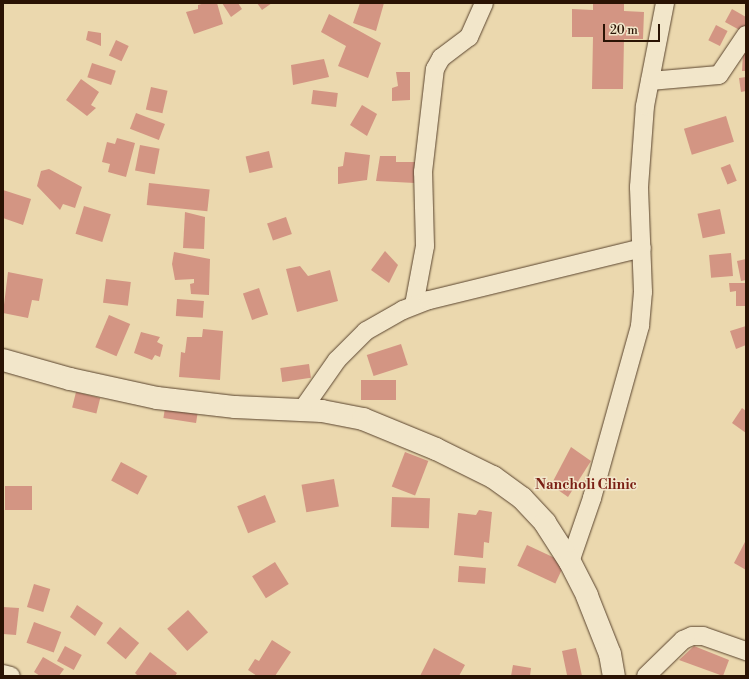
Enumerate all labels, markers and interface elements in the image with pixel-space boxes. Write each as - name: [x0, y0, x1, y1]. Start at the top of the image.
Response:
- scale bar: [605, 16, 662, 42]
- text: 20 m: [610, 23, 638, 38]
- district label: Nancholi Clinic: [535, 477, 637, 493]

